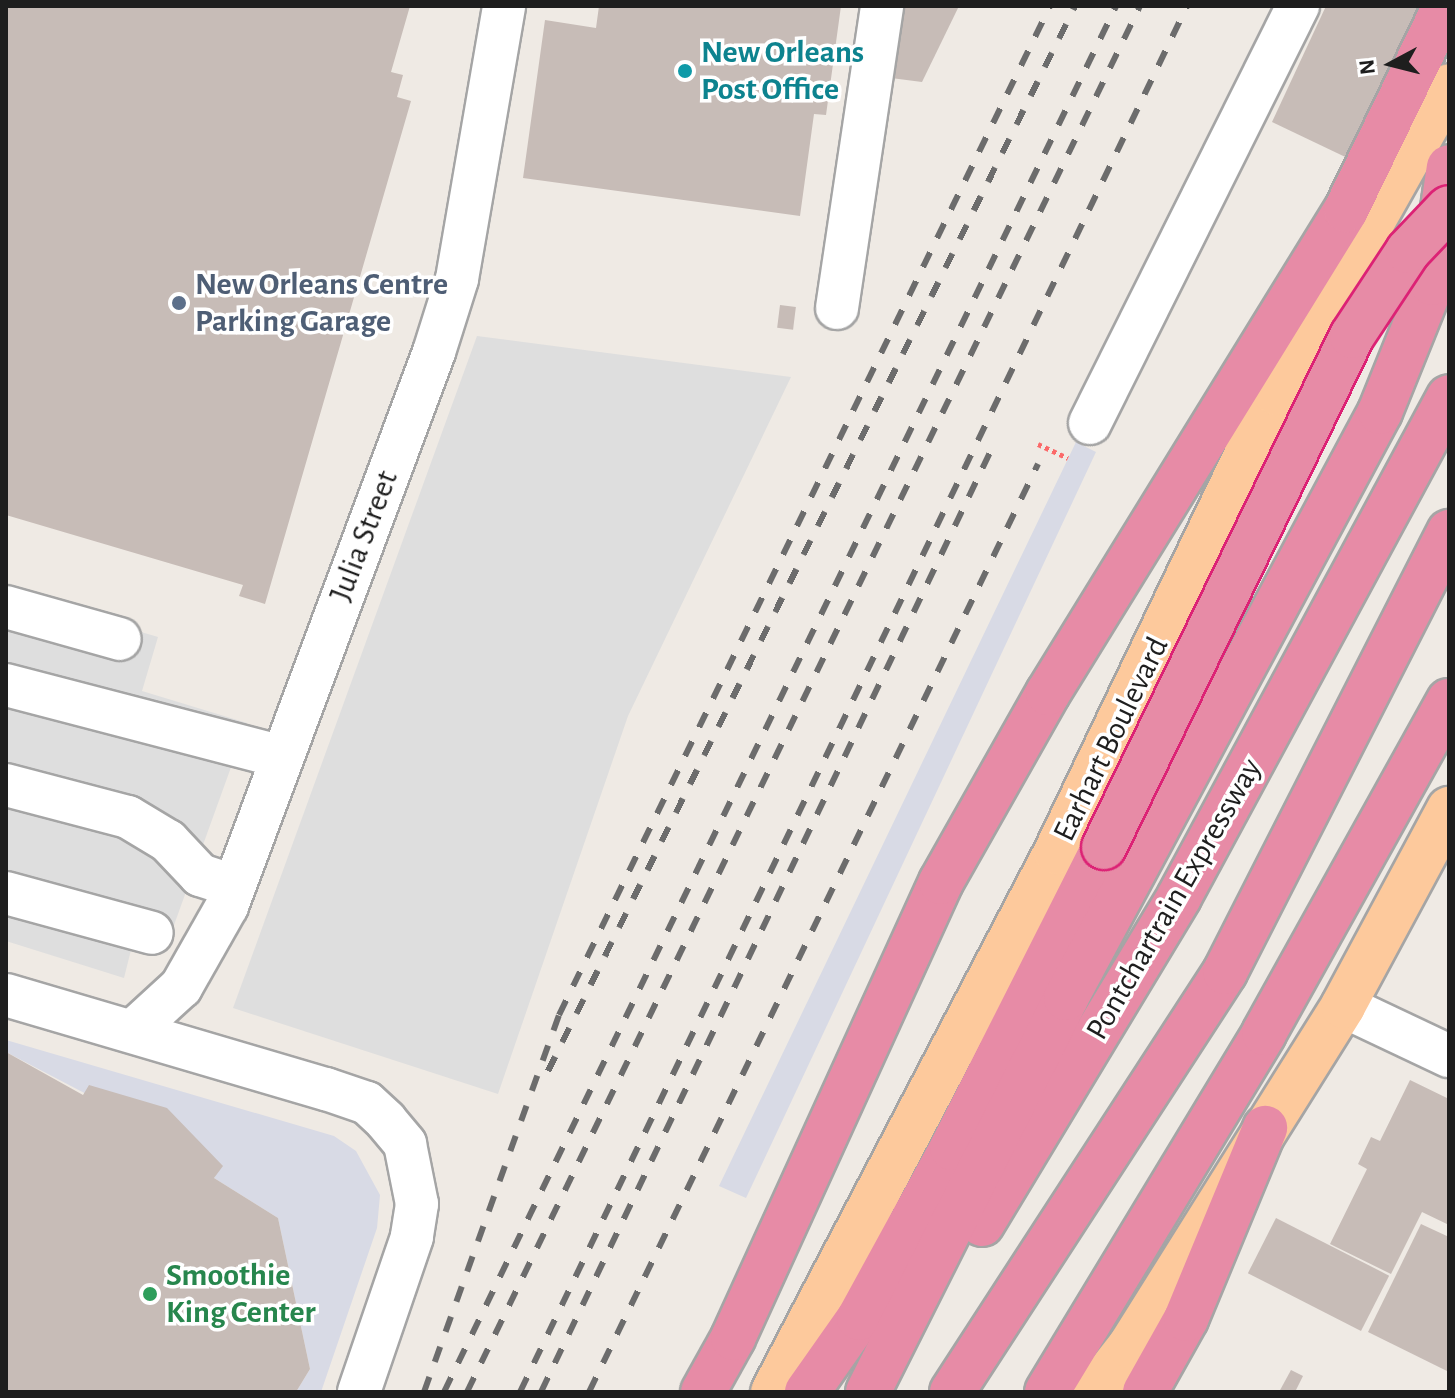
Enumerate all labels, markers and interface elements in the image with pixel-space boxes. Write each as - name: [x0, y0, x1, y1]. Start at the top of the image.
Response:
- north arrow: [1351, 24, 1431, 104]
- place label: New Orleans Post Office: [701, 34, 864, 109]
- text: N: [1355, 58, 1379, 76]
- marker: New Orleans Post Office: [676, 62, 694, 80]
- place label: New Orleans Centre Parking Garage: [195, 266, 448, 341]
- marker: New Orleans Centre Parking Garage: [170, 294, 188, 312]
- street label: Julia Street: [322, 465, 406, 607]
- street label: Earhart Boulevard: [1045, 631, 1177, 847]
- street label: Pontchartrain Expressway: [1078, 752, 1270, 1046]
- place label: Smoothie King Center: [166, 1257, 316, 1332]
- marker: Smoothie King Center: [141, 1285, 159, 1303]

